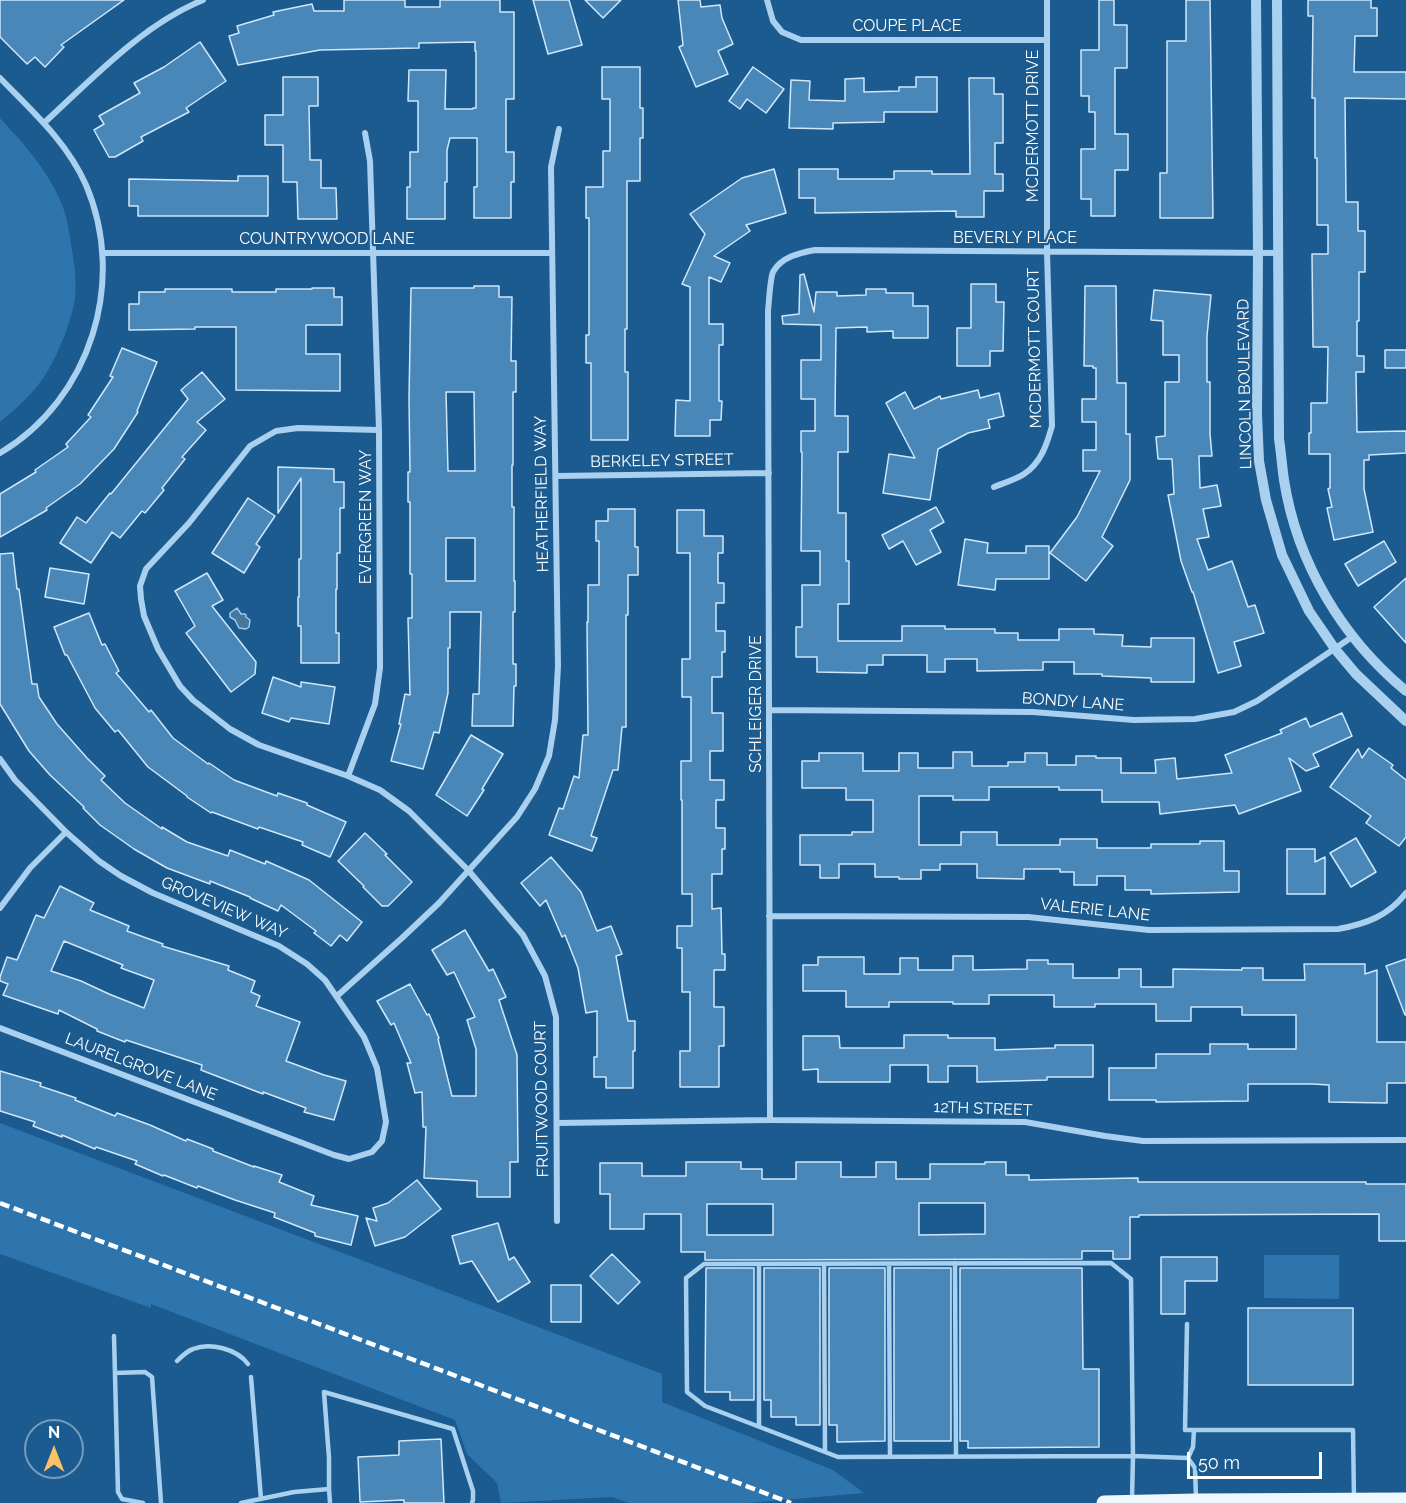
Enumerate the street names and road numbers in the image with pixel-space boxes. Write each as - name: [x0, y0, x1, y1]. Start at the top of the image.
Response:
- street label: COUPE PLACE: [852, 16, 962, 36]
- street label: MCDERMOTT DRIVE: [1023, 50, 1043, 202]
- street label: BEVERLY PLACE: [953, 228, 1077, 248]
- street label: COUNTRYWOOD LANE: [239, 229, 415, 249]
- street label: MCDERMOTT COURT: [1024, 267, 1046, 429]
- street label: LINCOLN BOULEVARD: [1234, 298, 1256, 470]
- street label: HEATHERFIELD WAY: [531, 415, 553, 573]
- street label: EVERGREEN WAY: [356, 450, 376, 584]
- street label: BERKELEY STREET: [590, 450, 734, 472]
- street label: SCHLEIGER DRIVE: [746, 635, 766, 773]
- street label: BONDY LANE: [1021, 689, 1125, 715]
- street label: GROVEVIEW WAY: [158, 873, 290, 943]
- street label: VALERIE LANE: [1039, 895, 1151, 925]
- street label: FRUITWOOD COURT: [531, 1021, 553, 1177]
- street label: LAURELGROVE LANE: [62, 1029, 220, 1105]
- street label: 12TH STREET: [933, 1098, 1033, 1120]

